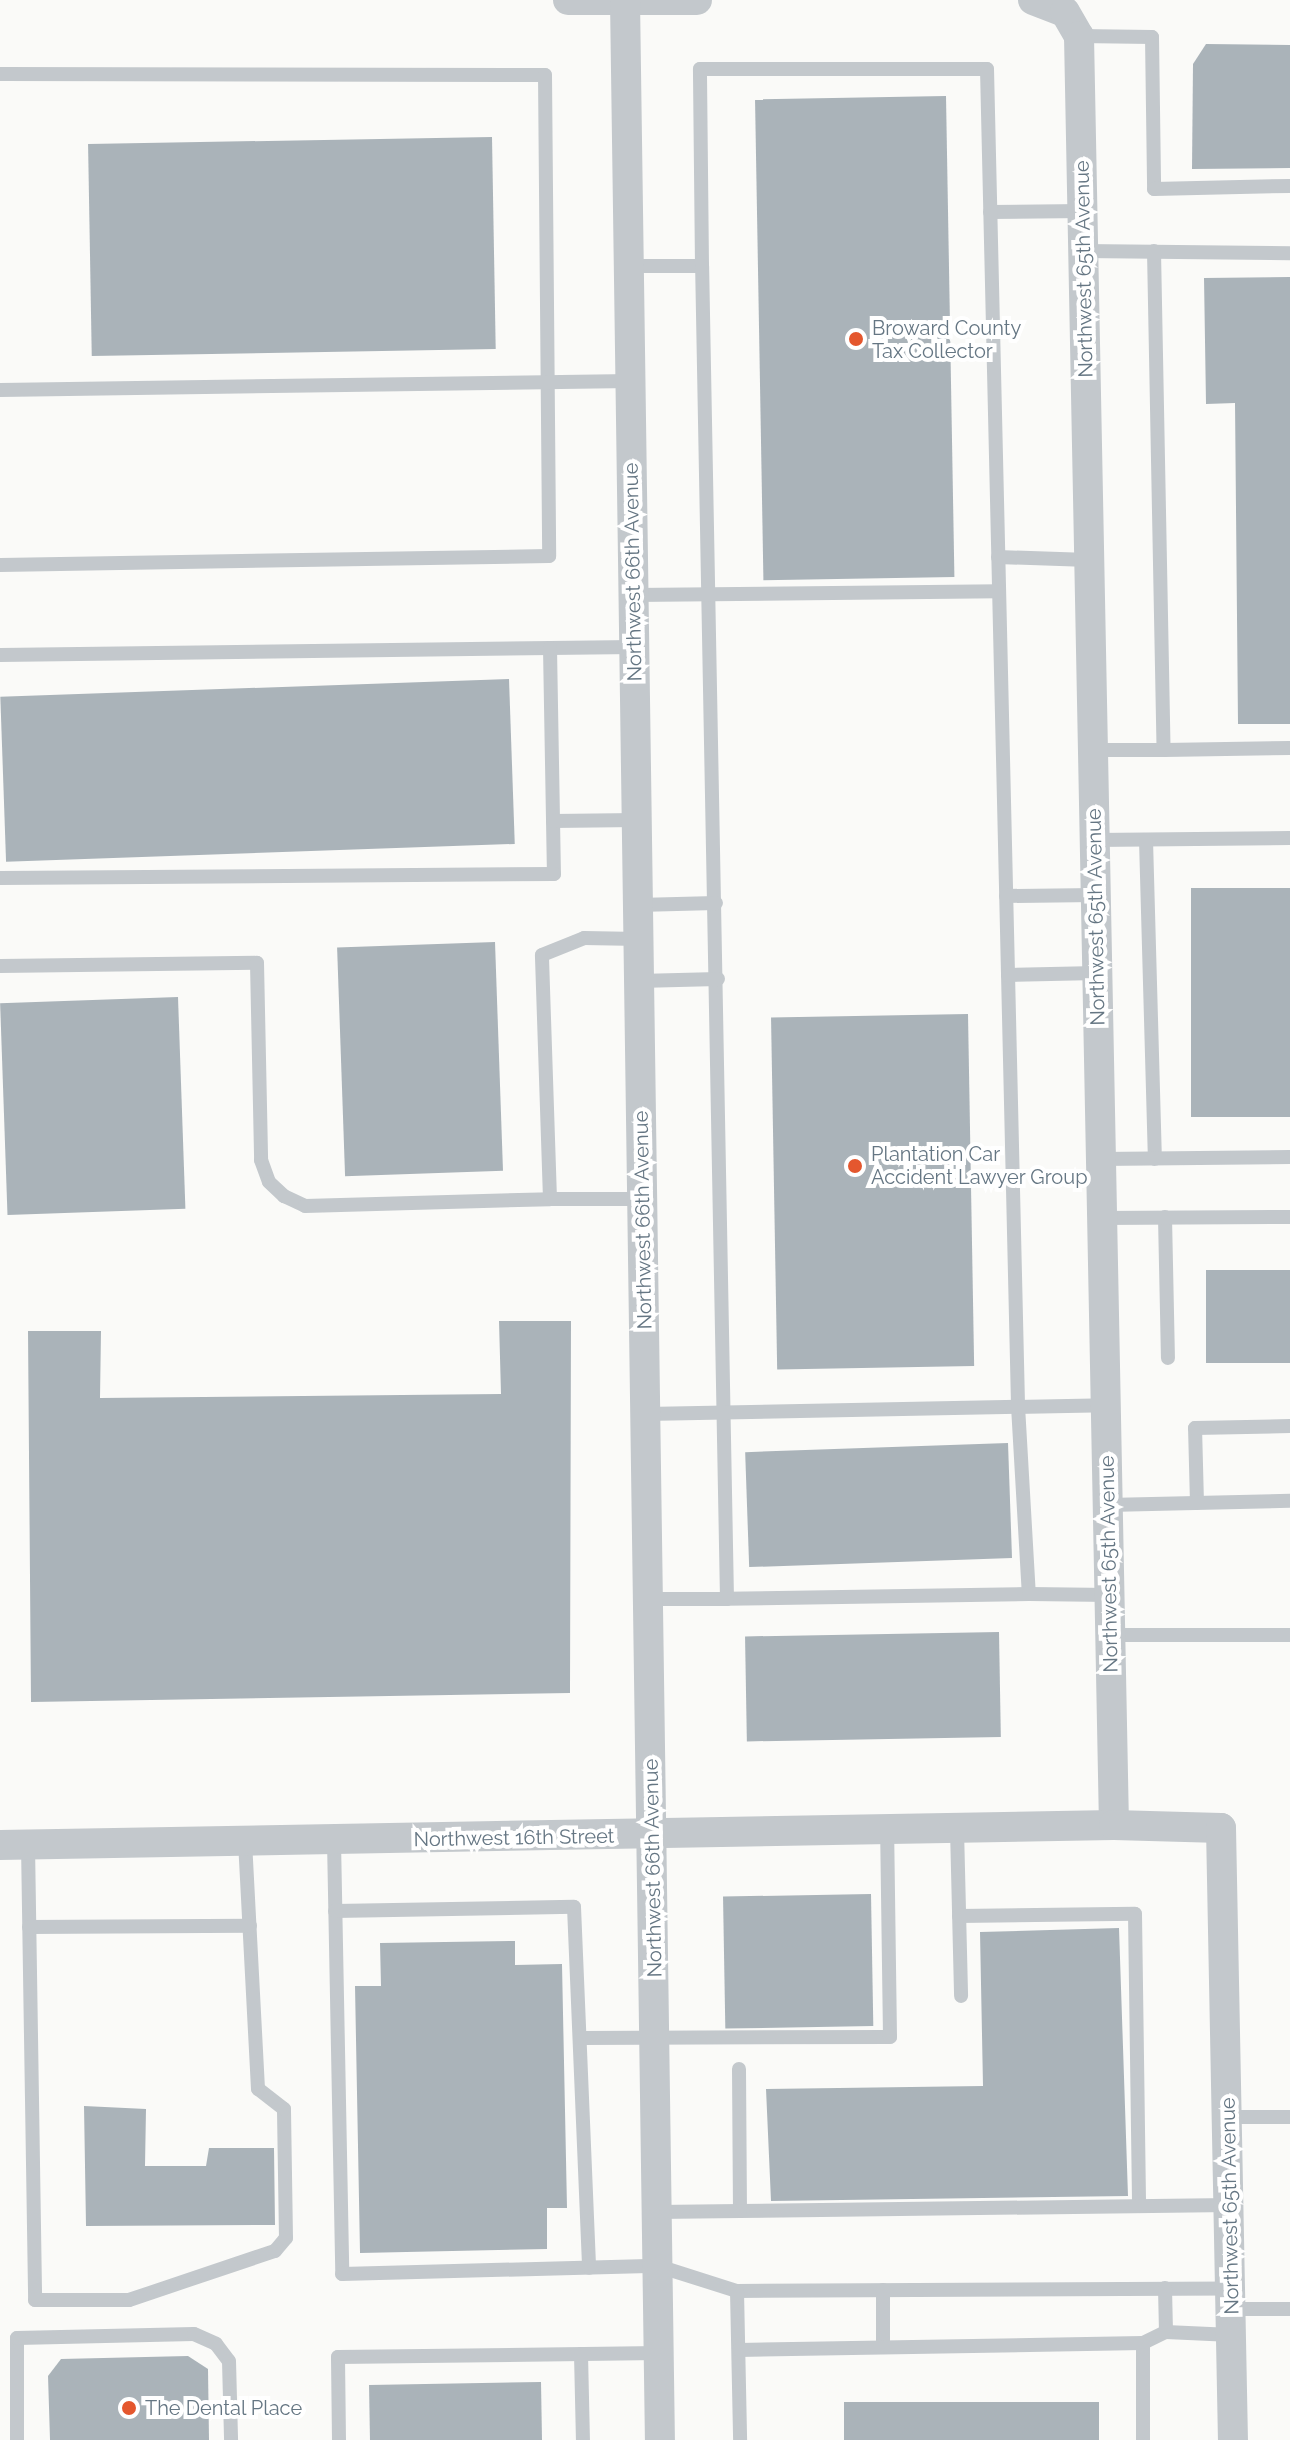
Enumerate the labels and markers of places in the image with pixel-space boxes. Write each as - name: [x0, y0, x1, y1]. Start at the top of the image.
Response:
- place label: Broward County Tax Collector: [872, 316, 1021, 363]
- marker: Broward County Tax Collector: [847, 330, 865, 348]
- place label: Plantation Car Accident Lawyer Group: [871, 1142, 1088, 1189]
- marker: Plantation Car Accident Lawyer Group: [846, 1157, 864, 1175]
- place label: The Dental Place: [145, 2396, 303, 2420]
- marker: The Dental Place: [120, 2399, 138, 2417]

